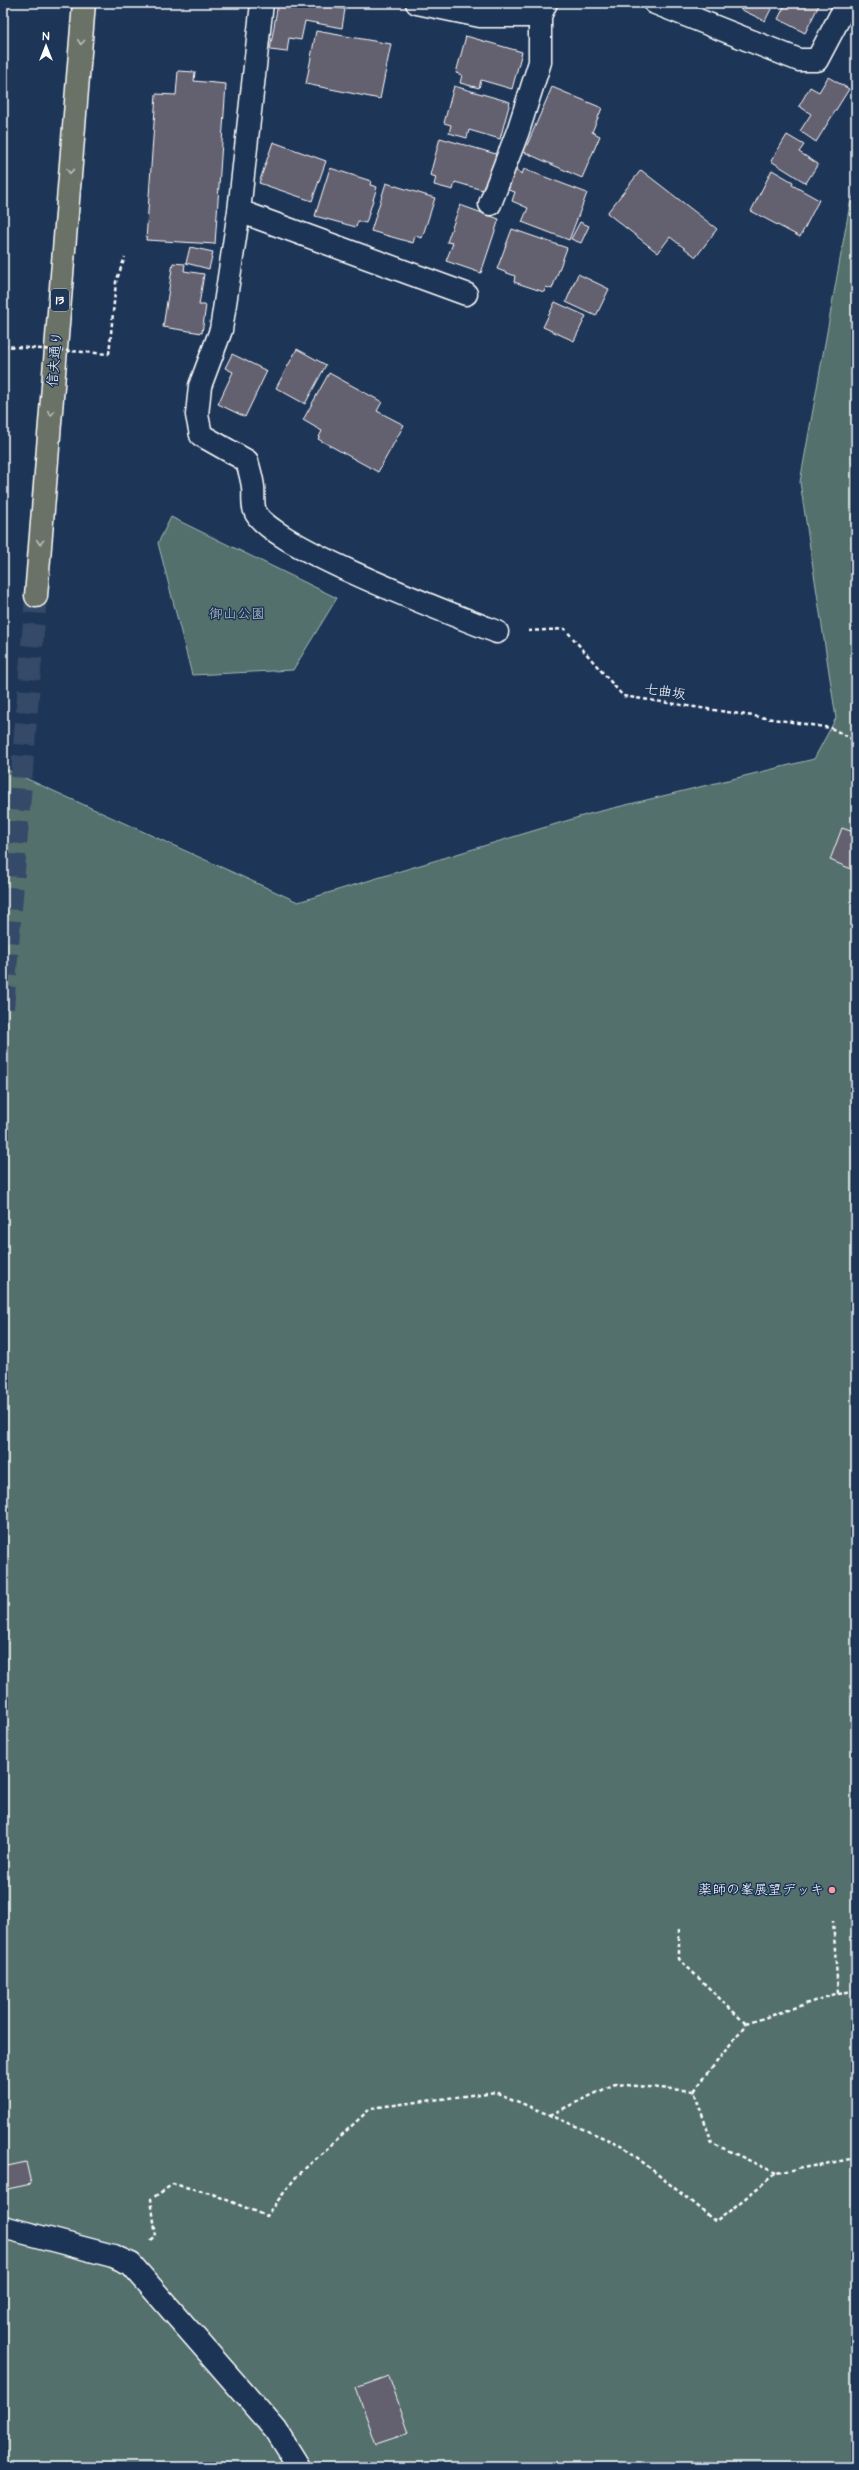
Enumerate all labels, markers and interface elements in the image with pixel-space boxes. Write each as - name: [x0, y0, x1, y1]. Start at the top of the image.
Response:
- north arrow: [26, 26, 66, 66]
- text: N: [43, 29, 50, 44]
- one-way arrow: [77, 39, 86, 45]
- one-way arrow: [66, 168, 75, 174]
- road number: 13: [51, 289, 69, 311]
- street label: 信夫通り: [43, 330, 67, 388]
- one-way arrow: [46, 410, 55, 416]
- one-way arrow: [36, 539, 45, 545]
- park label: 御山公園: [209, 604, 265, 624]
- street label: 七曲坂: [643, 679, 687, 705]
- place label: 薬師の峯展望デッキ: [698, 1880, 824, 1900]
- marker: 薬師の峯展望デッキ: [827, 1885, 837, 1895]

